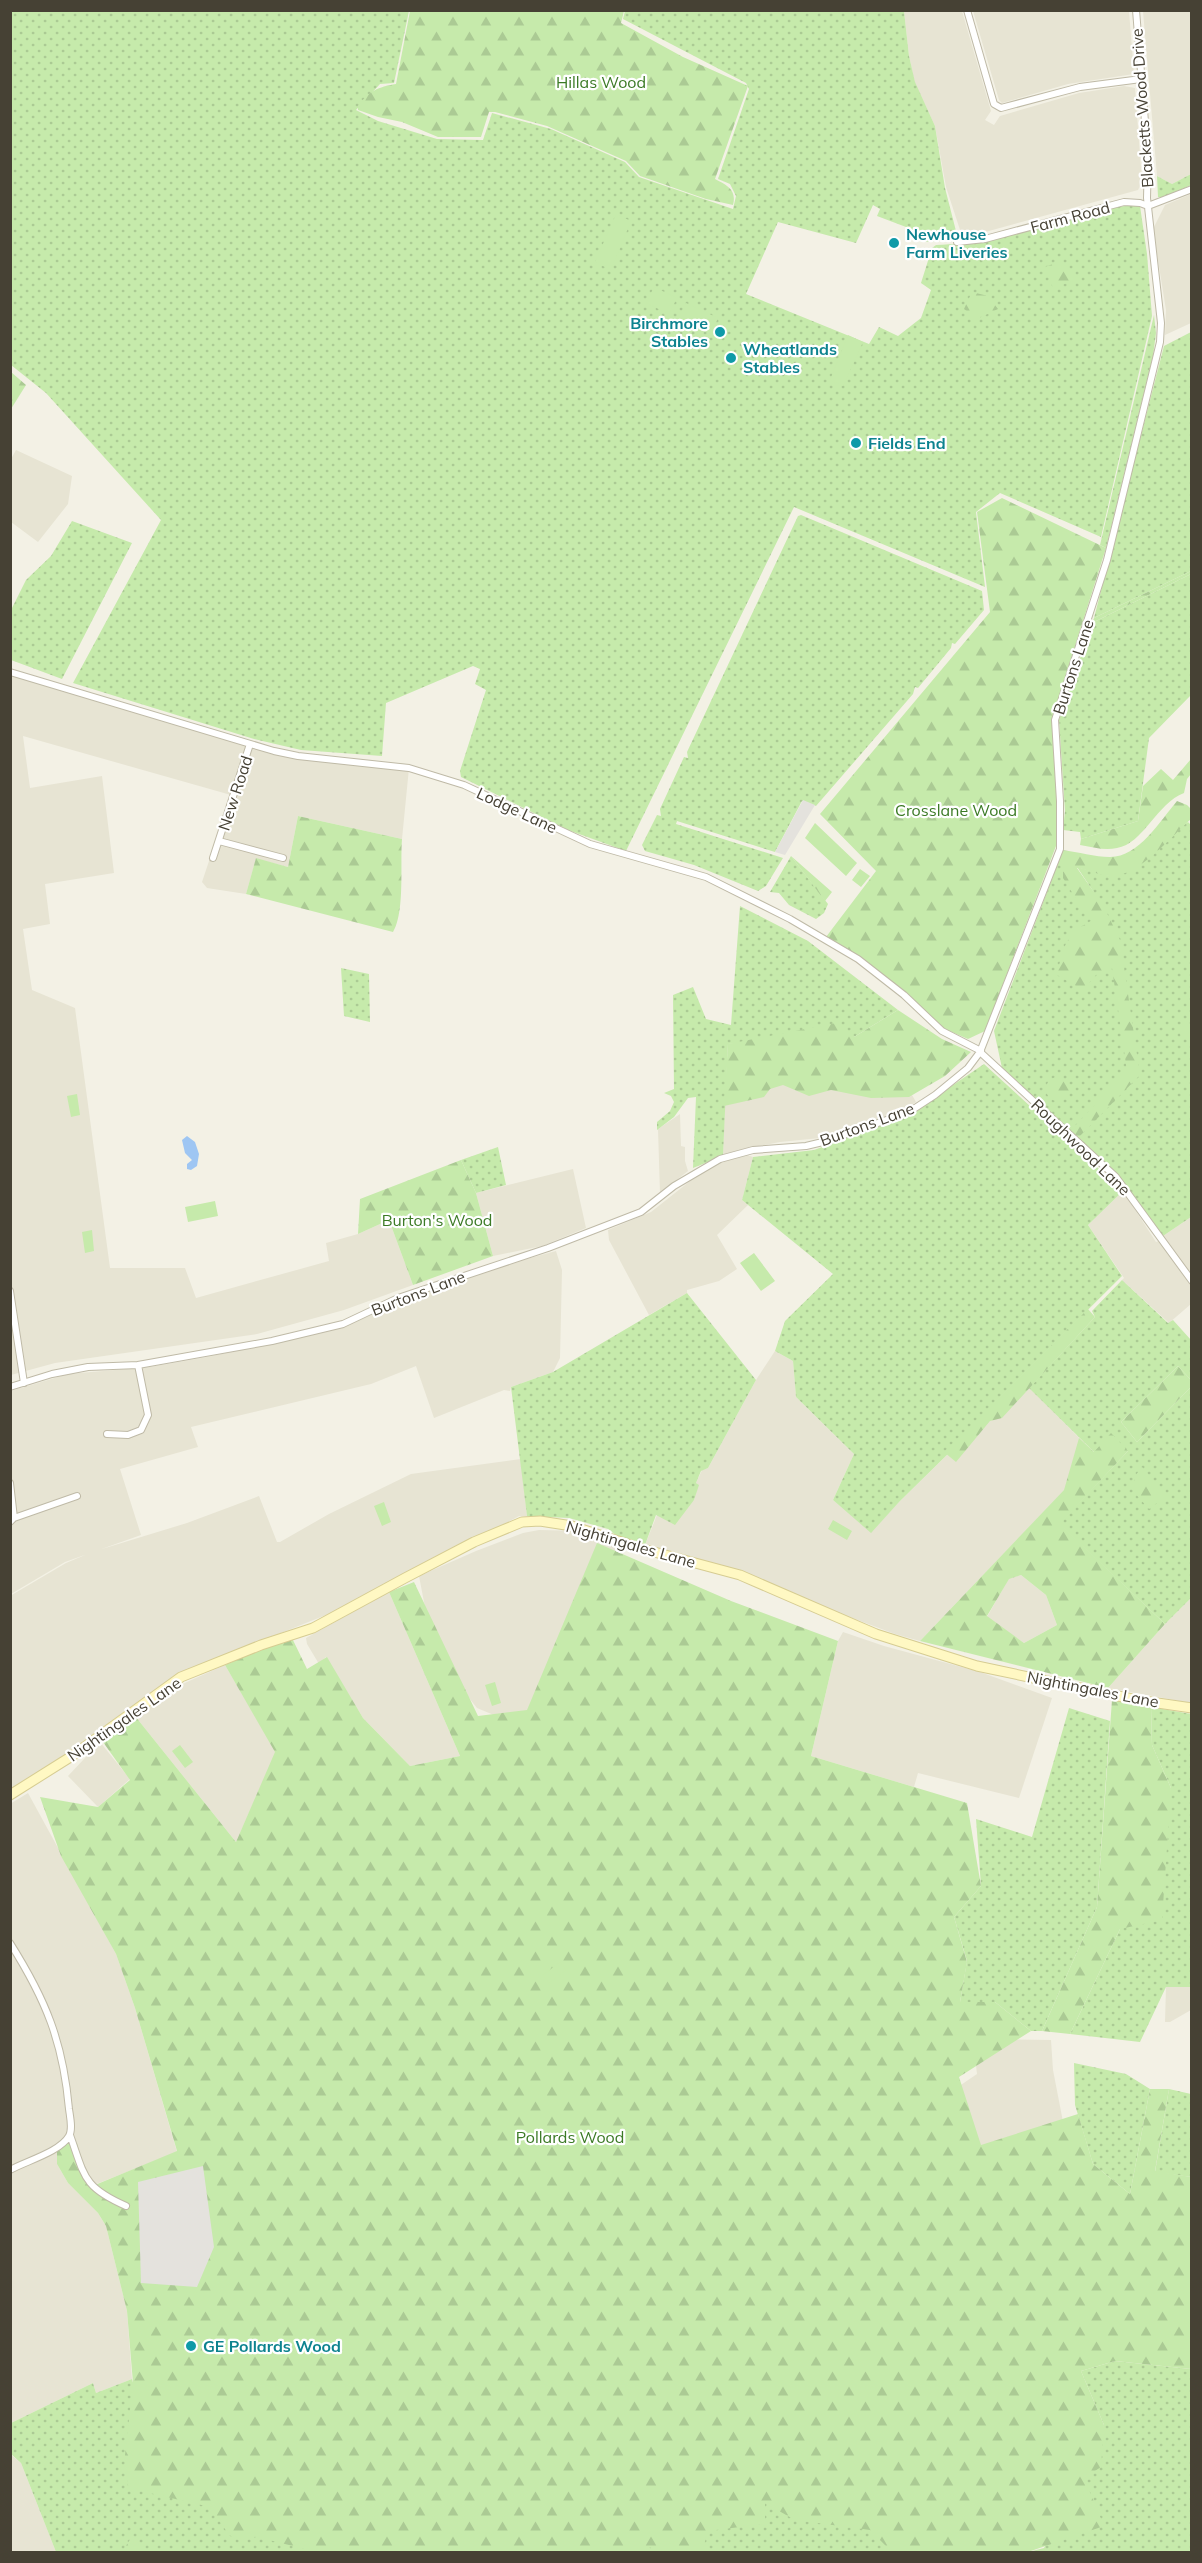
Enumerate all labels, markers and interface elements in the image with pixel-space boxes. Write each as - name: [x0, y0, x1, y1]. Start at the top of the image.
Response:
- street label: Blacketts Wood Drive: [1126, 28, 1158, 188]
- park label: Hillas Wood: [556, 72, 646, 92]
- street label: Farm Road: [1028, 197, 1112, 237]
- place label: Newhouse Farm Liveries: [906, 224, 1008, 262]
- marker: Newhouse Farm Liveries: [887, 236, 901, 250]
- place label: Birchmore Stables: [630, 313, 708, 351]
- marker: Birchmore Stables: [713, 325, 727, 339]
- place label: Wheatlands Stables: [743, 339, 837, 377]
- marker: Wheatlands Stables: [724, 351, 738, 365]
- place label: Fields End: [868, 433, 946, 453]
- marker: Fields End: [849, 436, 863, 450]
- street label: Burtons Lane: [1048, 617, 1098, 717]
- street label: New Road: [213, 753, 257, 833]
- street label: Lodge Lane: [474, 783, 560, 837]
- park label: Crosslane Wood: [895, 800, 1017, 820]
- street label: Roughwood Lane: [1027, 1095, 1135, 1199]
- street label: Burtons Lane: [817, 1098, 917, 1150]
- park label: Burton's Wood: [382, 1210, 492, 1230]
- street label: Burtons Lane: [368, 1266, 468, 1320]
- street label: Nightingales Lane: [564, 1516, 698, 1572]
- street label: Nightingales Lane: [1025, 1666, 1161, 1712]
- street label: Nightingales Lane: [63, 1672, 185, 1766]
- park label: Pollards Wood: [516, 2127, 624, 2147]
- place label: GE Pollards Wood: [203, 2336, 341, 2356]
- marker: GE Pollards Wood: [184, 2339, 198, 2353]

